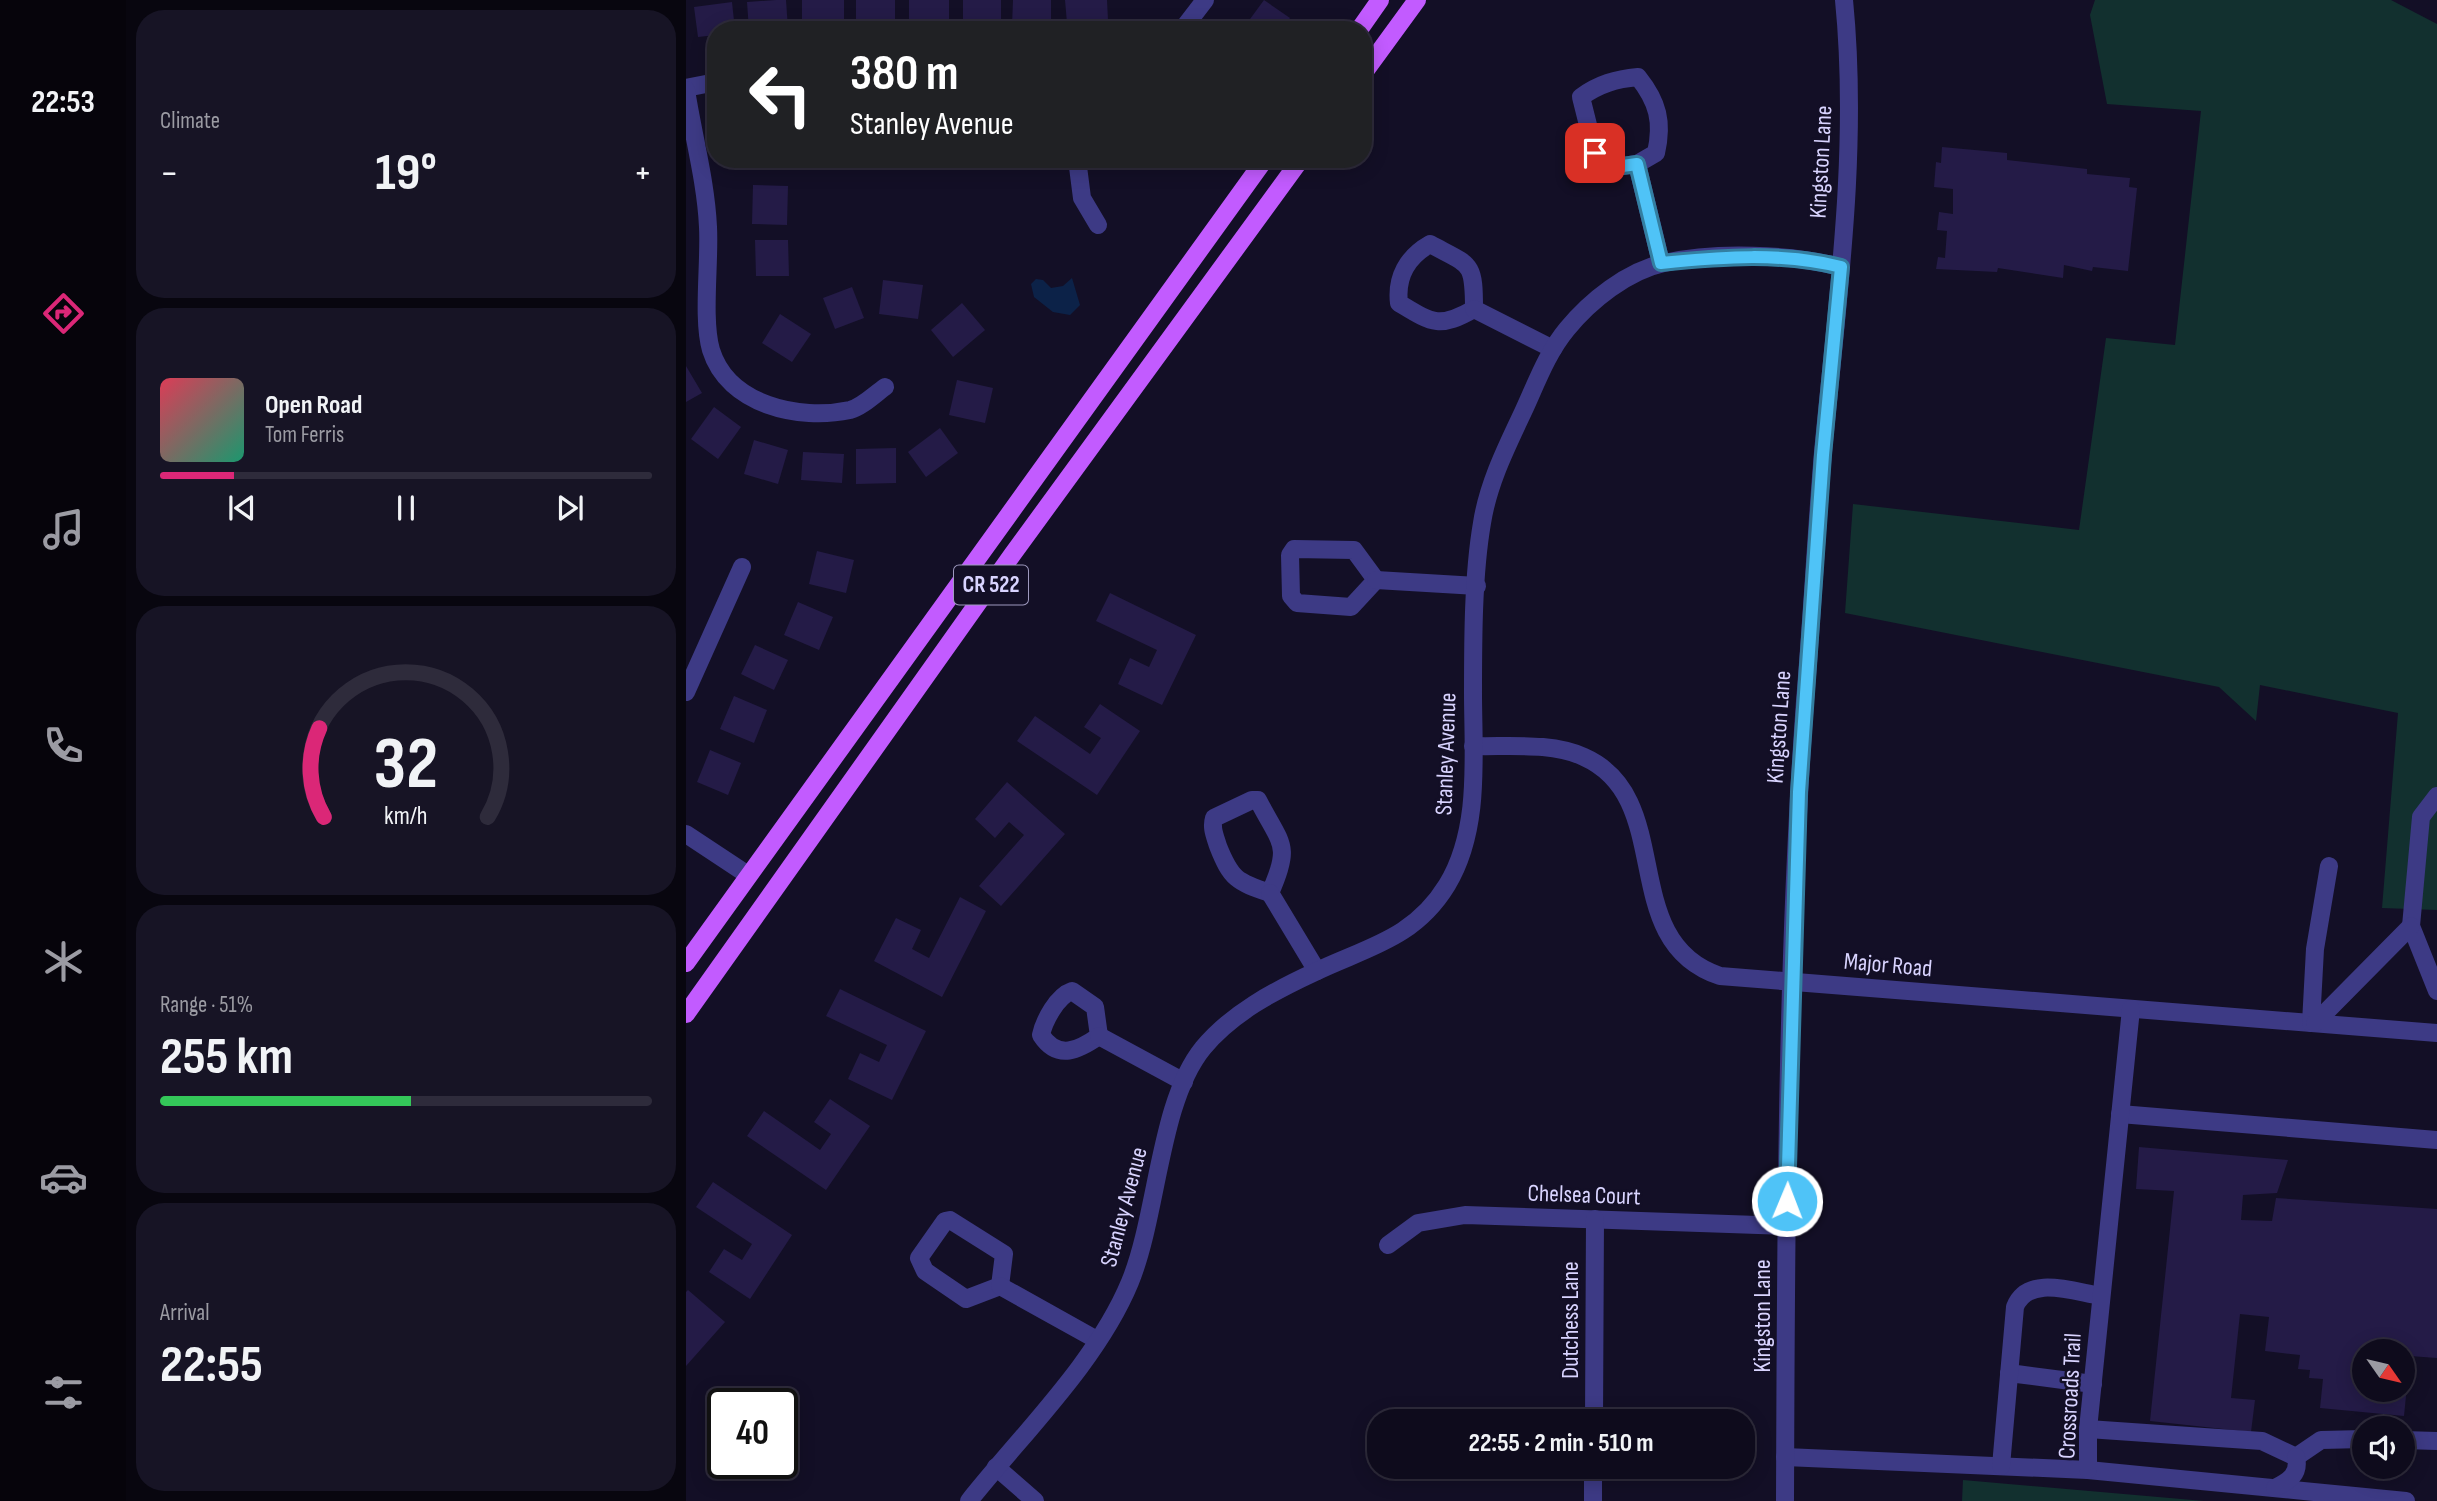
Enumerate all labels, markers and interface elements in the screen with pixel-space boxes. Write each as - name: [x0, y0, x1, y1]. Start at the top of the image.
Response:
- text: 380 m: [850, 45, 959, 104]
- icon: left: [735, 49, 826, 140]
- text: 22:53: [31, 83, 95, 122]
- text: Stanley Avenue: [850, 105, 1014, 144]
- street label: Kingston Lane: [1804, 105, 1838, 219]
- text: Climate: [160, 107, 220, 135]
- pin: [1565, 123, 1625, 183]
- icon: arrive: [1576, 134, 1614, 172]
- text: 19°: [375, 142, 437, 205]
- text: −: [160, 151, 179, 196]
- text: +: [633, 151, 652, 196]
- icon: directions: [39, 289, 88, 338]
- text: Open Road: [265, 390, 362, 421]
- text: Tom Ferris: [265, 421, 344, 449]
- icon: previous: [223, 489, 261, 527]
- icon: pause: [387, 489, 425, 527]
- icon: next: [551, 489, 589, 527]
- icon: music: [39, 505, 88, 554]
- road number: CR 522: [954, 566, 1028, 604]
- street label: Kingston Lane: [1761, 670, 1797, 784]
- street label: Stanley Avenue: [1429, 692, 1463, 816]
- icon: phone: [39, 721, 88, 770]
- text: 32: [374, 721, 438, 809]
- text: km/h: [384, 800, 428, 831]
- icon: climate: [39, 937, 88, 986]
- street label: Major Road: [1843, 947, 1933, 983]
- text: Range · 51%: [160, 991, 253, 1019]
- text: 255 km: [160, 1026, 293, 1089]
- street label: Stanley Avenue: [1094, 1144, 1154, 1270]
- icon: car: [39, 1153, 88, 1202]
- position arrow: [1750, 1164, 1824, 1238]
- street label: Chelsea Court: [1527, 1179, 1641, 1211]
- street label: Kingston Lane: [1748, 1259, 1777, 1373]
- street label: Dutchess Lane: [1556, 1261, 1585, 1379]
- text: Arrival: [160, 1299, 209, 1327]
- street label: Crossroads Trail: [2052, 1332, 2088, 1460]
- text: 22:55: [160, 1334, 263, 1397]
- north arrow: [2352, 1339, 2415, 1402]
- map controls: [2352, 1339, 2415, 1479]
- icon: filters: [39, 1368, 88, 1417]
- speed limit sign: 40: [707, 1388, 798, 1479]
- button: sound: [2352, 1416, 2415, 1479]
- text: 22:55 · 2 min · 510 m: [1469, 1428, 1653, 1459]

